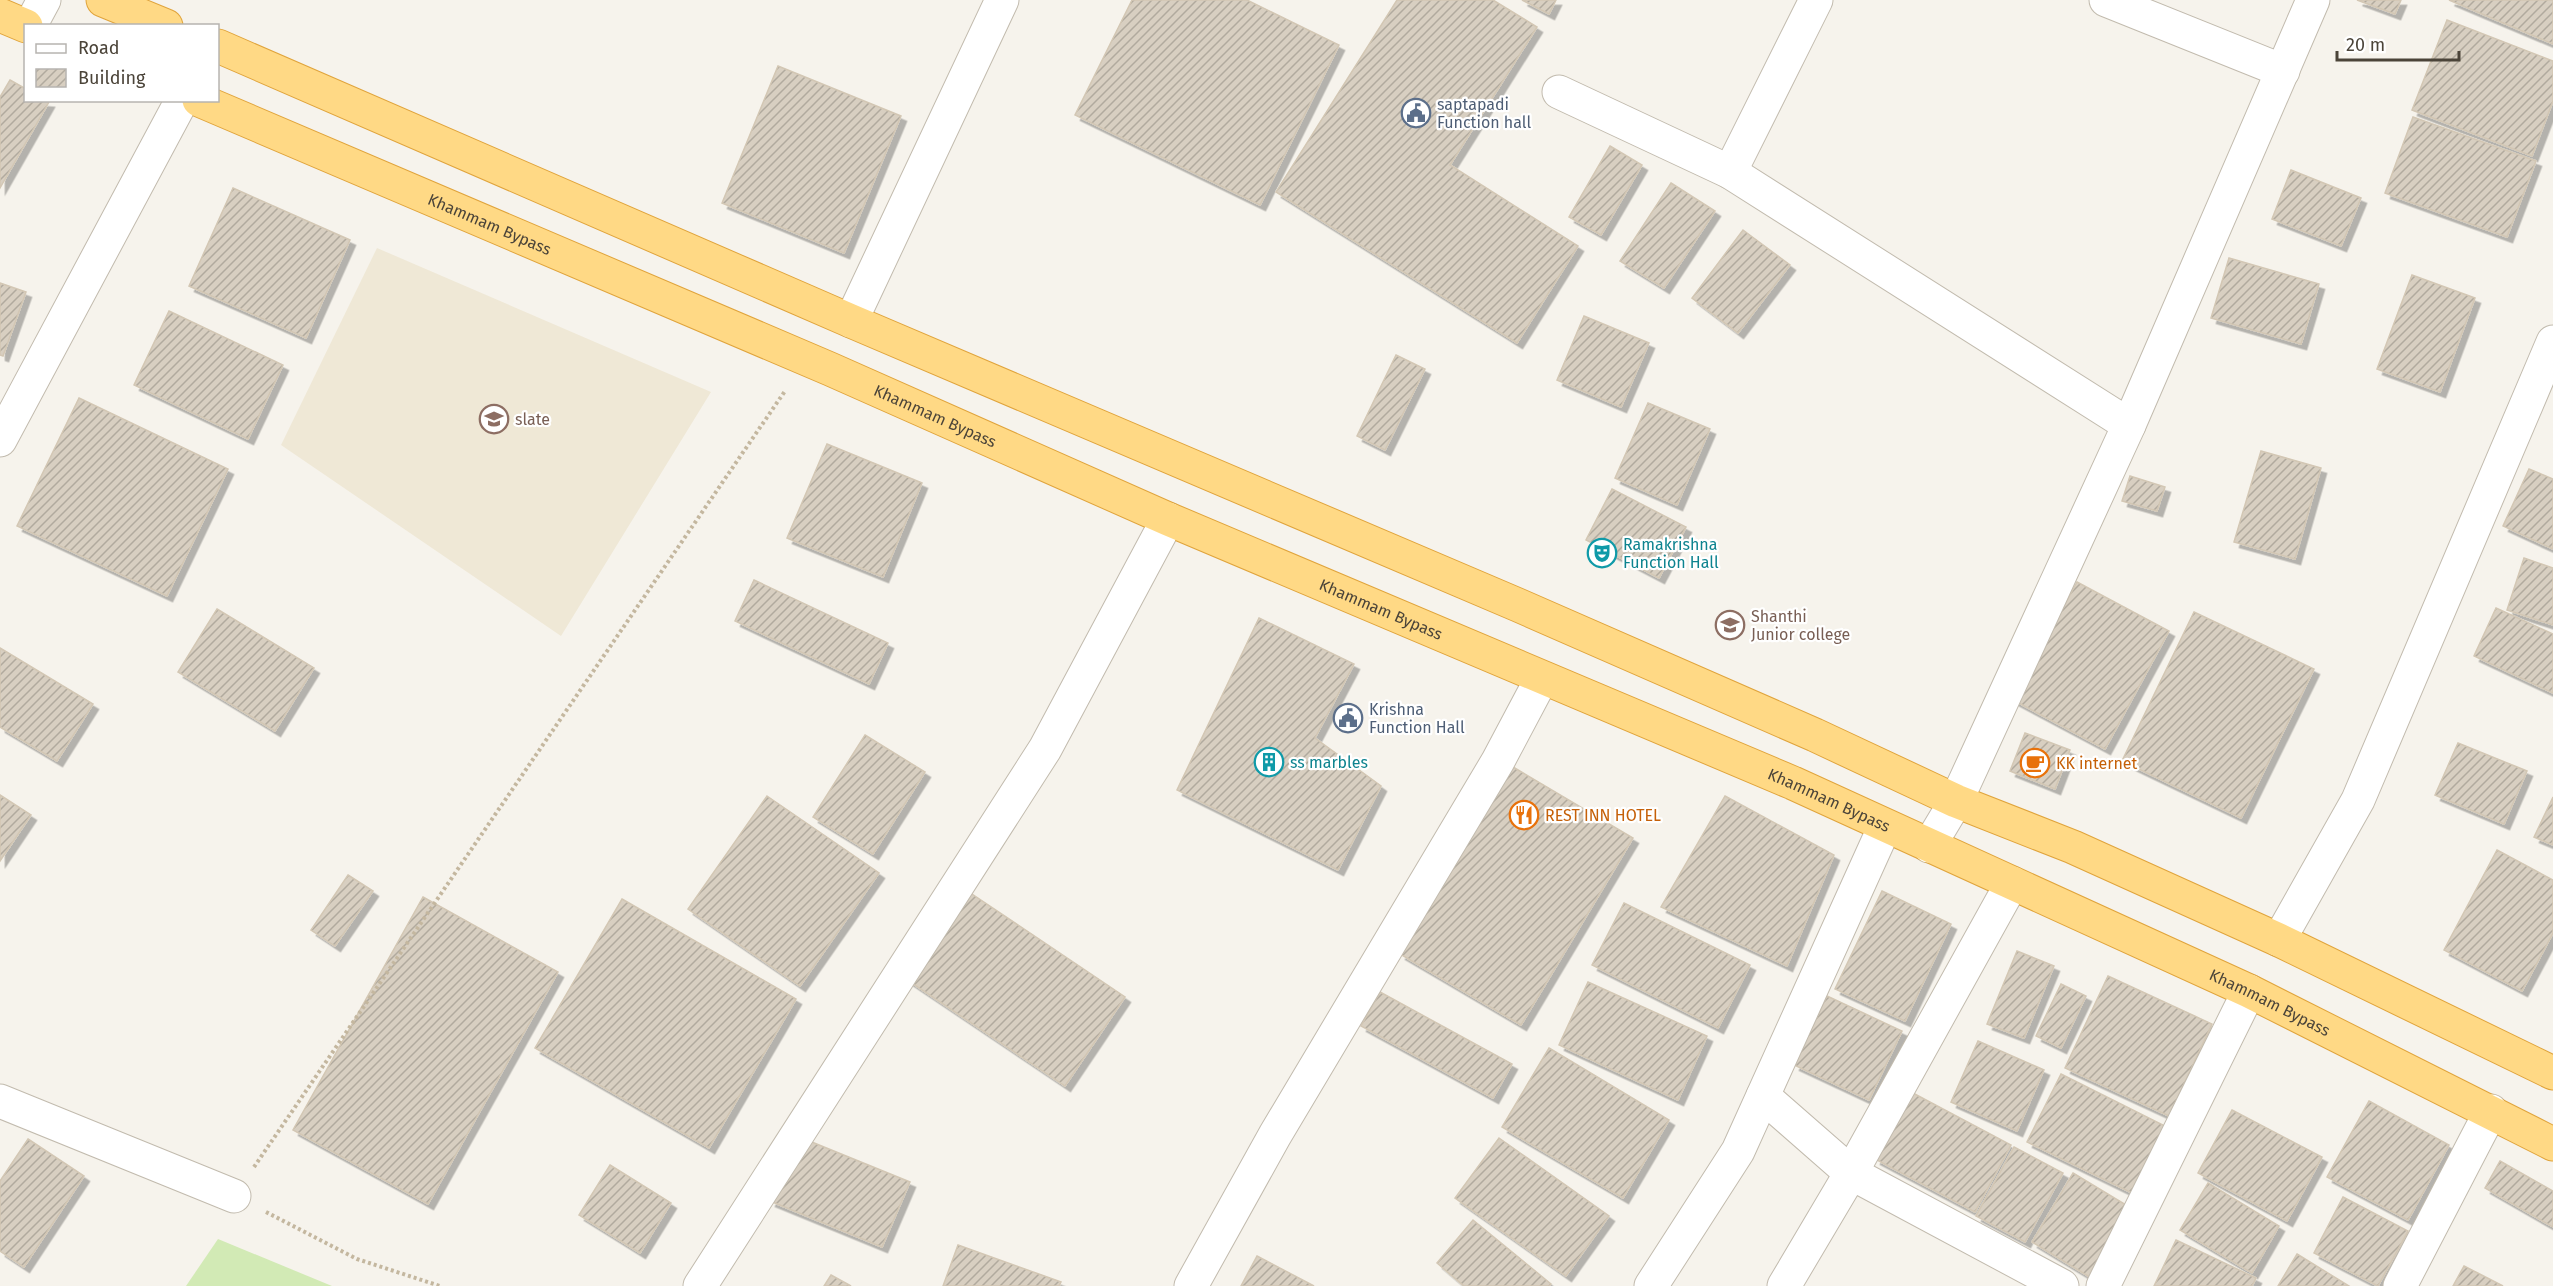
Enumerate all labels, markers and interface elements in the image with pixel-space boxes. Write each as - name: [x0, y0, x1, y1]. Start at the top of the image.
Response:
- legend: [24, 24, 219, 102]
- scale bar: [2337, 24, 2458, 62]
- text: 20 m: [2346, 34, 2385, 56]
- text: Road: [78, 37, 120, 59]
- text: Building: [78, 67, 146, 89]
- place label: saptapadi Function hall: [1437, 95, 1531, 132]
- public building icon: saptapadi Function hall: [1400, 97, 1432, 129]
- street label: Khammam Bypass: [425, 190, 554, 259]
- street label: Khammam Bypass: [871, 381, 999, 452]
- school or university icon: slate: [478, 403, 510, 435]
- place label: slate: [515, 410, 550, 429]
- place label: Ramakrishna Function Hall: [1623, 535, 1719, 572]
- theatre icon: Ramakrishna Function Hall: [1586, 537, 1618, 569]
- street label: Khammam Bypass: [1316, 575, 1445, 644]
- place label: Shanthi Junior college: [1751, 607, 1850, 644]
- school or university icon: Shanthi Junior college: [1714, 609, 1746, 641]
- place label: Krishna Function Hall: [1369, 700, 1465, 737]
- public building icon: Krishna Function Hall: [1332, 702, 1364, 734]
- building icon: ss marbles: [1253, 746, 1285, 778]
- cafe icon: KK internet: [2019, 747, 2051, 779]
- place label: ss marbles: [1290, 753, 1368, 772]
- place label: KK internet: [2056, 754, 2138, 773]
- street label: Khammam Bypass: [1765, 765, 1893, 836]
- restaurant icon: REST INN HOTEL: [1508, 799, 1540, 831]
- place label: REST INN HOTEL: [1545, 806, 1661, 825]
- street label: Khammam Bypass: [2206, 965, 2333, 1040]

